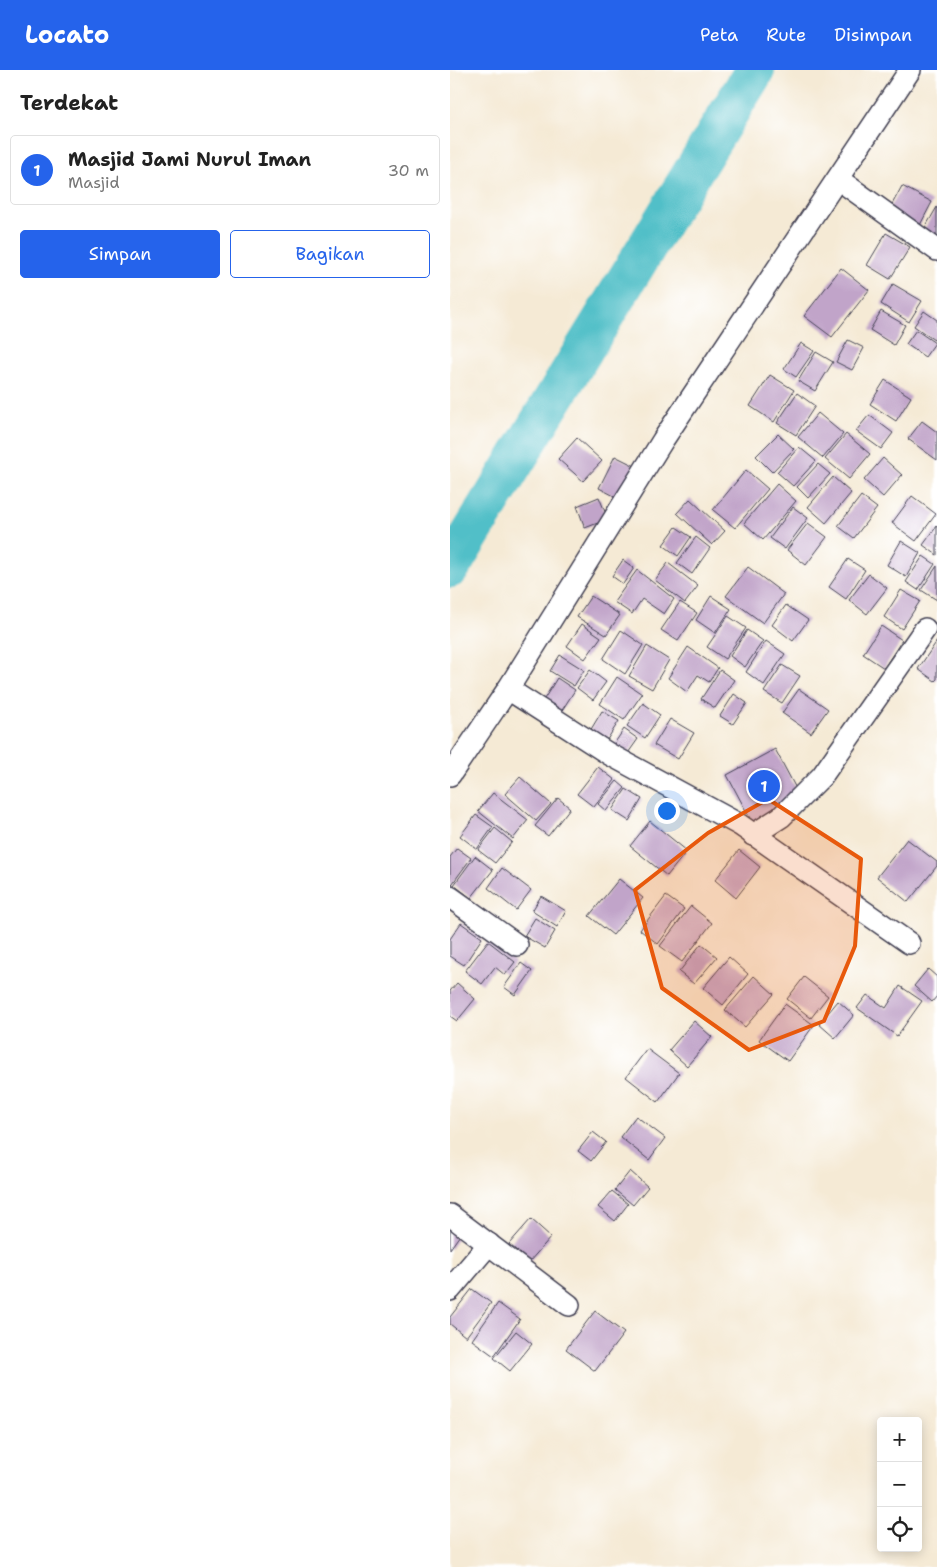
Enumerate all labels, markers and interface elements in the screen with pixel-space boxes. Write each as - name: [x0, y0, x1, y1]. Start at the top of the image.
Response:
- text: Locato: [25, 19, 109, 51]
- text: Peta: [700, 23, 738, 47]
- text: Rute: [766, 23, 806, 47]
- text: Disimpan: [834, 23, 912, 47]
- text: Terdekat: [20, 89, 118, 117]
- text: Masjid Jami Nurul Iman: [68, 147, 311, 172]
- text: 1: [33, 160, 41, 181]
- text: 30 m: [388, 160, 429, 181]
- text: Masjid: [68, 172, 120, 193]
- button: Simpan: [20, 230, 220, 278]
- button: Bagikan: [230, 230, 430, 278]
- pin: 1: [748, 767, 780, 805]
- your location: [654, 798, 680, 824]
- map controls: [877, 1417, 922, 1552]
- button: +: [877, 1417, 922, 1462]
- button: −: [877, 1462, 922, 1507]
- button: locate: [877, 1507, 922, 1552]

